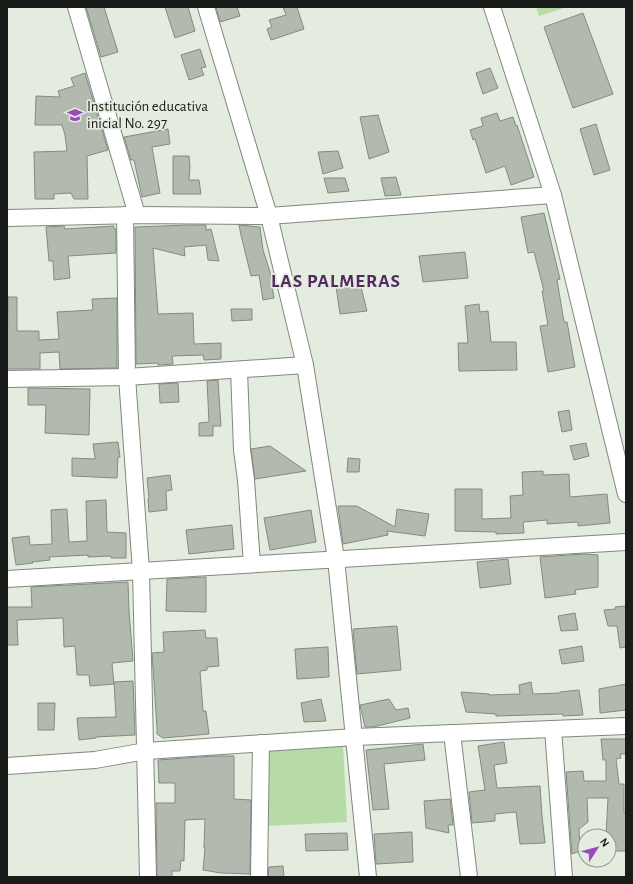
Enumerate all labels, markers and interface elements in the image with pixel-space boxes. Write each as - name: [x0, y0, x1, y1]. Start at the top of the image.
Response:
- place label: Institución educativa inicial No. 297: [87, 99, 208, 131]
- school or university icon: Institución educativa inicial No. 297: [66, 106, 84, 124]
- district label: LAS PALMERAS: [271, 272, 401, 291]
- north arrow: [577, 828, 617, 868]
- text: N: [598, 836, 611, 849]

